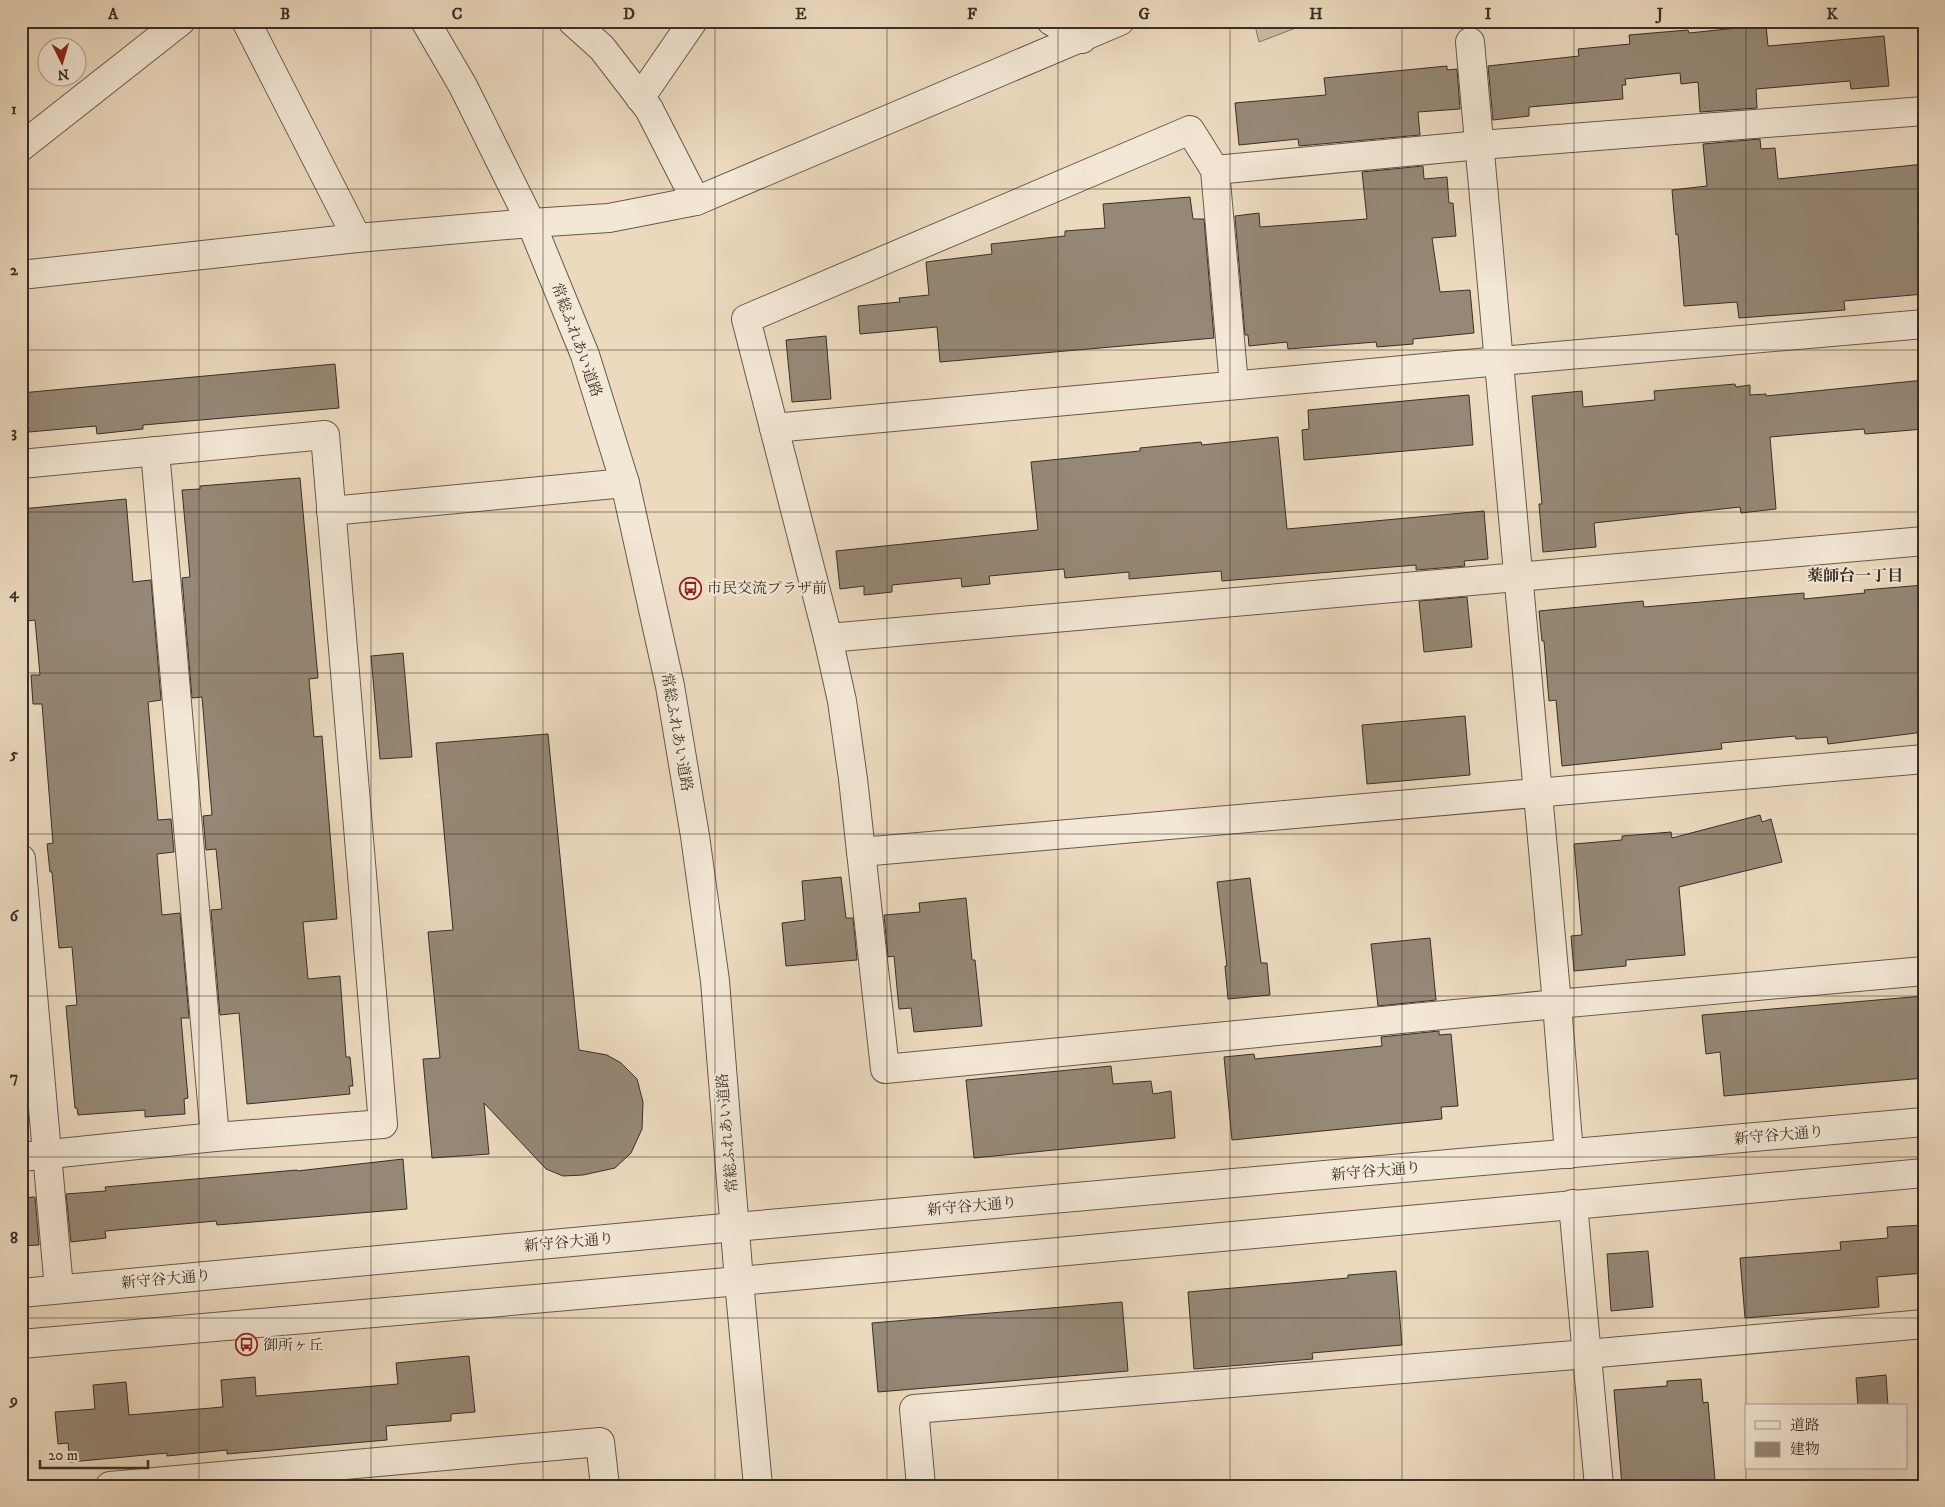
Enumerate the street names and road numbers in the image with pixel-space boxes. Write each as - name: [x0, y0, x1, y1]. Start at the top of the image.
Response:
- street label: 常総ふれあい道路: [547, 281, 606, 400]
- street label: 常総ふれあい道路: [657, 671, 696, 793]
- street label: 常総ふれあい道路: [713, 1072, 742, 1194]
- street label: 新守谷大通り: [1733, 1122, 1825, 1149]
- street label: 新守谷大通り: [1330, 1158, 1422, 1185]
- street label: 新守谷大通り: [926, 1193, 1018, 1220]
- street label: 新守谷大通り: [523, 1229, 615, 1256]
- street label: 新守谷大通り: [120, 1266, 212, 1293]

